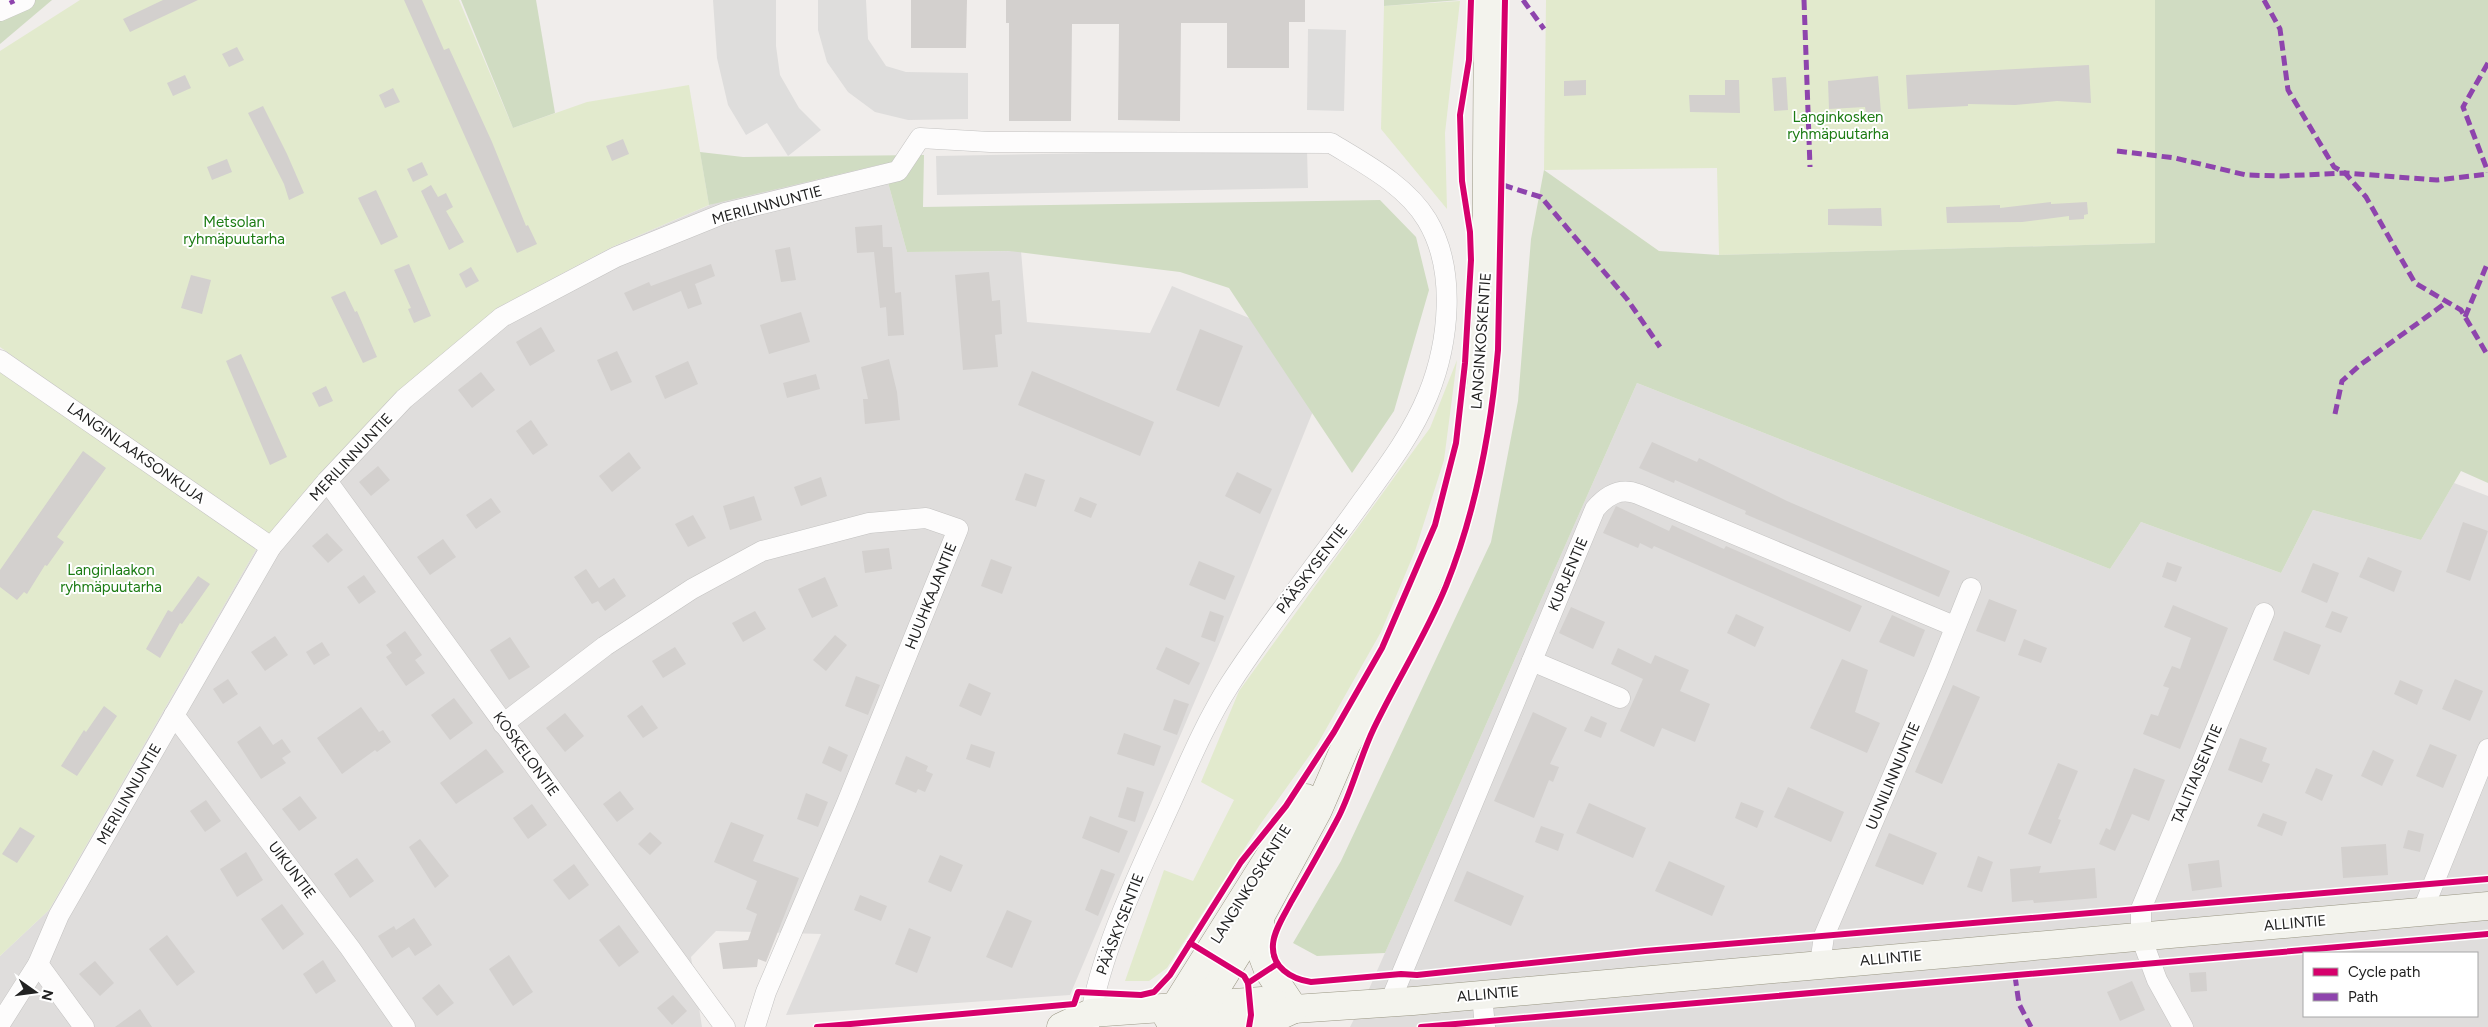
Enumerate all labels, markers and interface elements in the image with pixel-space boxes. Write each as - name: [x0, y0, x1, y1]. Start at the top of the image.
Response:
- park label: Langinkosken ryhmäpuutarha: [1787, 108, 1889, 143]
- street label: MERILINNUNTIE: [710, 182, 824, 228]
- park label: Metsolan ryhmäpuutarha: [183, 213, 285, 248]
- street label: LANGINKOSKENTIE: [1467, 272, 1495, 410]
- street label: LANGINLAAKSONKUJA: [64, 399, 208, 507]
- street label: MERILINNUNTIE: [306, 409, 396, 505]
- street label: PÄÄSKYSENTIE: [1273, 521, 1351, 617]
- street label: KURJENTIE: [1544, 534, 1592, 614]
- street label: HUUHKAJANTIE: [901, 540, 961, 652]
- park label: Langinlaakon ryhmäpuutarha: [60, 561, 162, 596]
- street label: KOSKELONTIE: [489, 708, 563, 800]
- street label: UUNILINNUNTIE: [1862, 719, 1924, 833]
- street label: TALITIAISENTIE: [2168, 721, 2226, 827]
- street label: MERILINNUNTIE: [93, 740, 165, 848]
- street label: LANGINKOSKENTIE: [1207, 821, 1295, 947]
- street label: UIKUNTIE: [265, 838, 319, 902]
- street label: PÄÄSKYSENTIE: [1092, 871, 1148, 977]
- street label: ALLINTIE: [2263, 911, 2327, 935]
- street label: ALLINTIE: [1859, 946, 1923, 970]
- legend: [2303, 952, 2478, 1017]
- text: Cycle path: [2348, 963, 2420, 981]
- north arrow: [10, 967, 60, 1017]
- street label: ALLINTIE: [1456, 982, 1520, 1006]
- text: N: [38, 988, 57, 1002]
- text: Path: [2348, 988, 2378, 1006]

